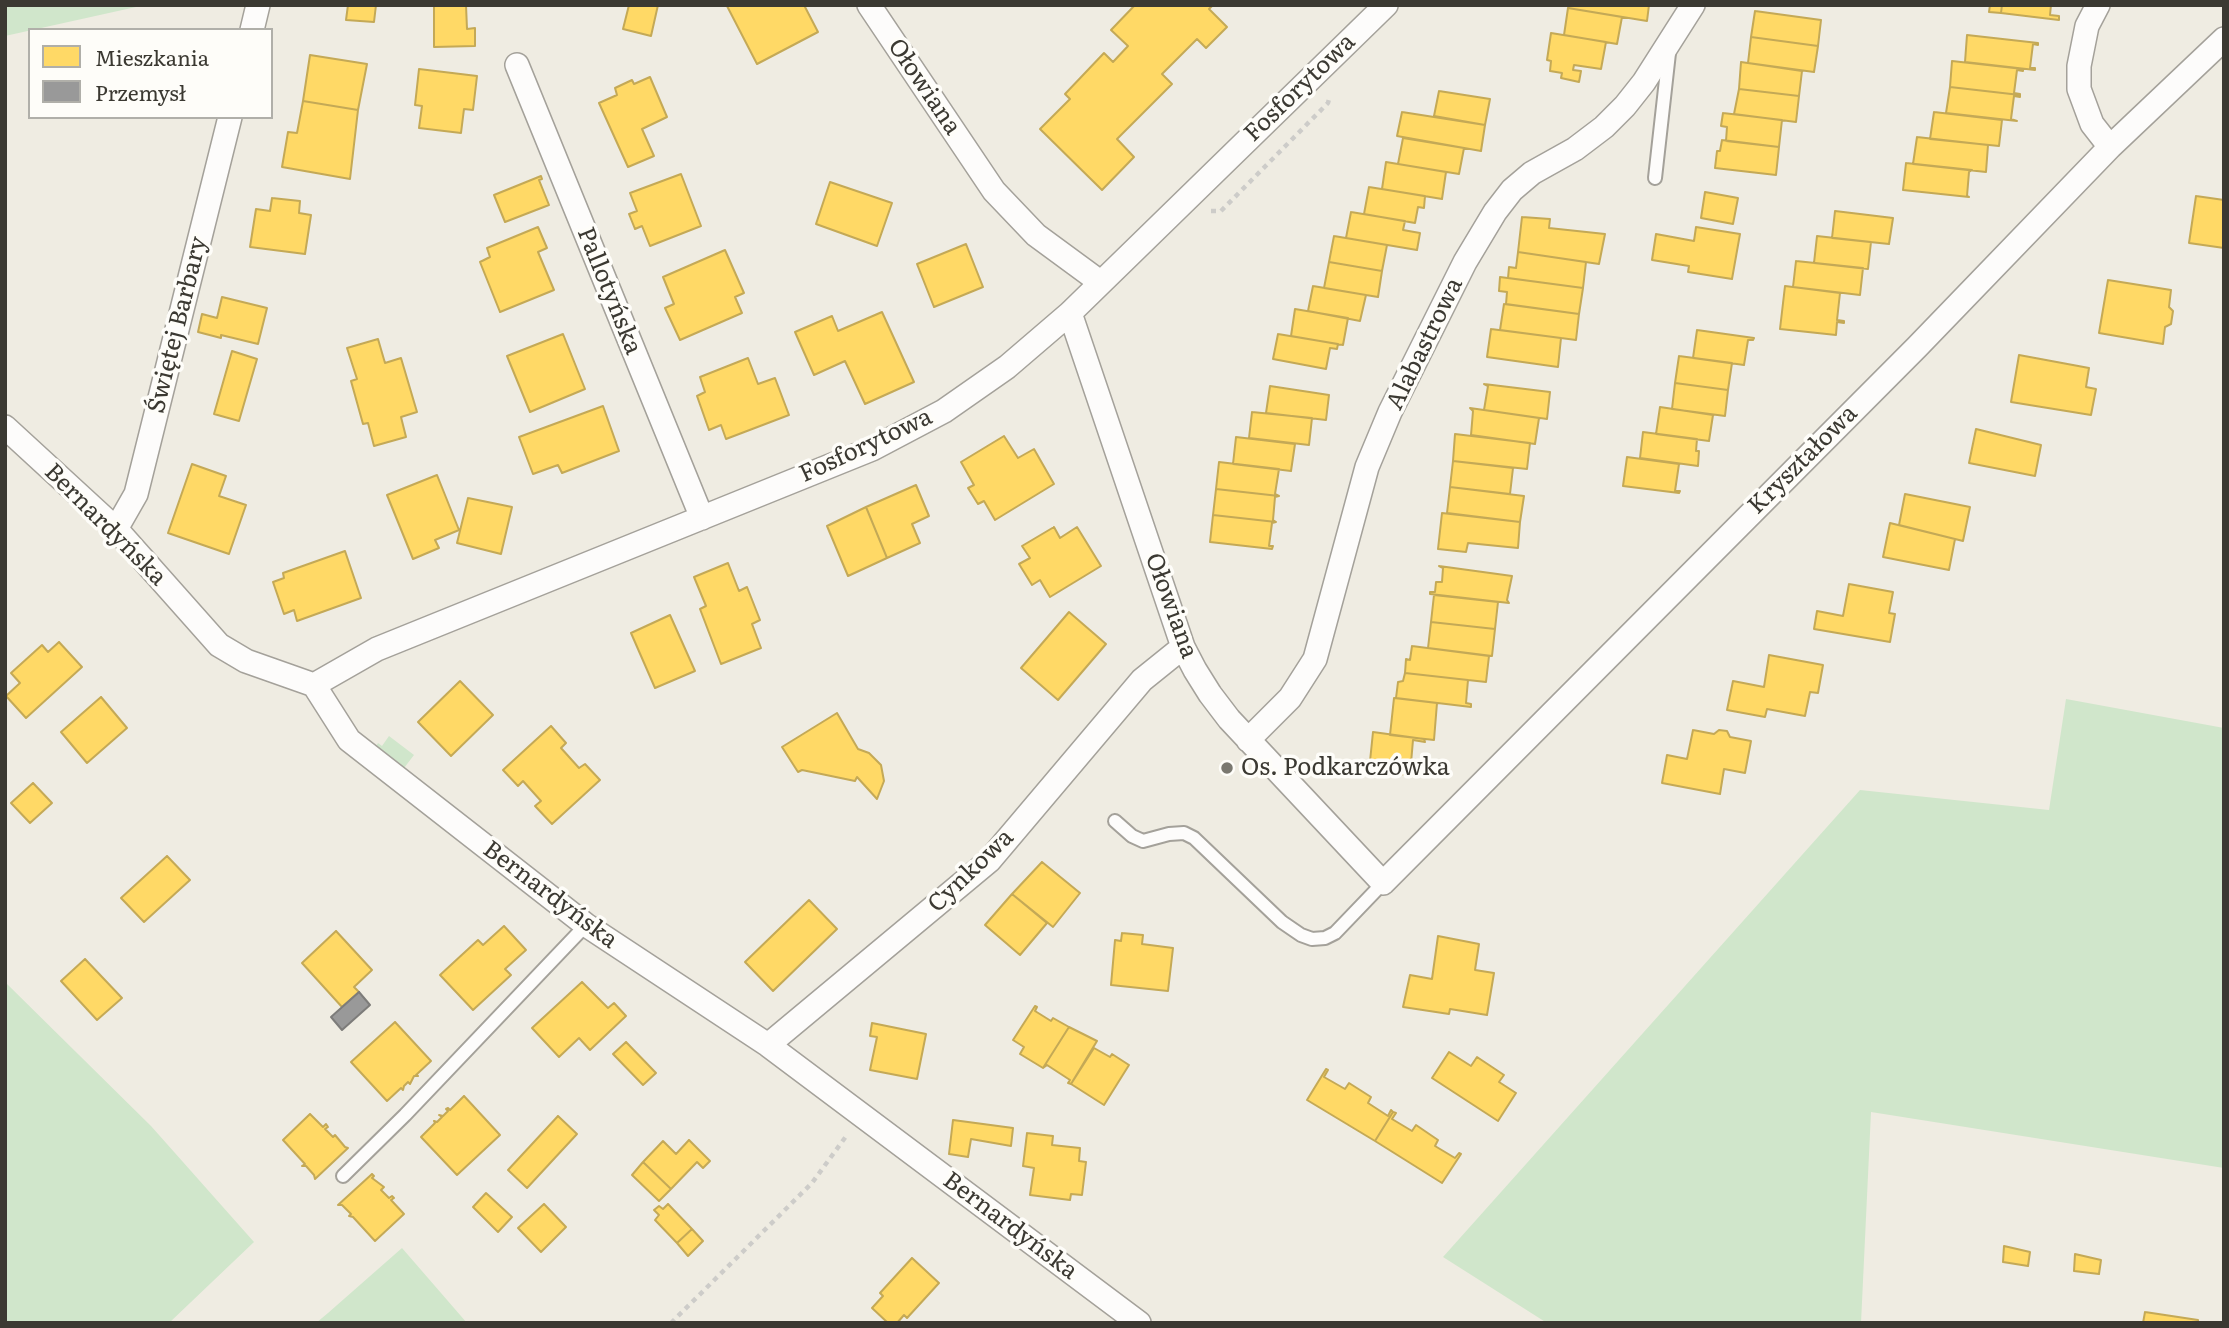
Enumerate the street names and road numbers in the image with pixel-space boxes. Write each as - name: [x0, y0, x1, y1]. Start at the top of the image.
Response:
- street label: Fosforytowa: [1239, 28, 1361, 148]
- street label: Ołowiana: [881, 33, 967, 141]
- street label: Pallotyńska: [570, 223, 648, 359]
- street label: Świętej Barbary: [142, 234, 214, 416]
- street label: Alabastrowa: [1381, 273, 1469, 415]
- street label: Kryształowa: [1742, 399, 1864, 521]
- street label: Fosforytowa: [795, 403, 937, 489]
- street label: Bernardyńska: [38, 458, 172, 592]
- street label: Ołowiana: [1139, 549, 1203, 663]
- street label: Cynkowa: [922, 823, 1020, 919]
- street label: Bernardyńska: [477, 835, 623, 955]
- street label: Bernardyńska: [937, 1166, 1083, 1286]

